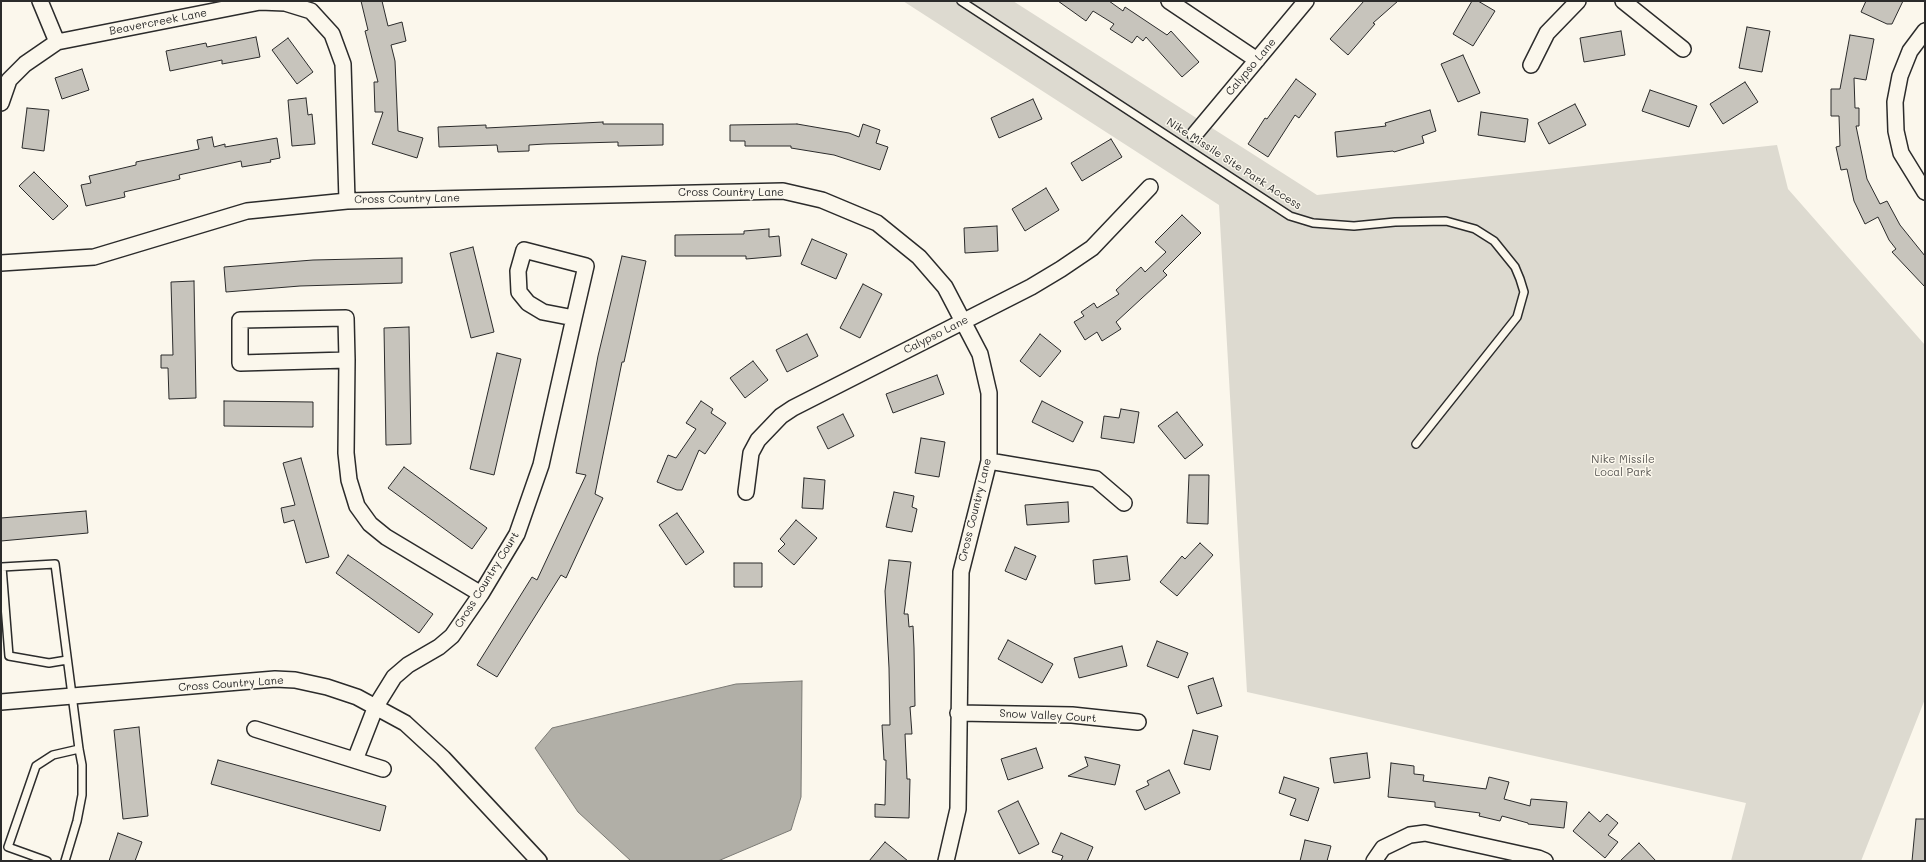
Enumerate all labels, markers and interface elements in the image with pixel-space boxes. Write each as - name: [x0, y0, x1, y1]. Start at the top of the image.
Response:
- street label: Beavercreek Lane: [108, 6, 208, 38]
- street label: Calypso Lane: [1223, 36, 1279, 98]
- street label: Nike Missile Site Park Access: [1164, 115, 1304, 213]
- street label: Cross Country Lane: [678, 186, 784, 200]
- street label: Cross Country Lane: [354, 191, 460, 207]
- street label: Calypso Lane: [901, 313, 971, 357]
- park label: Nike Missile Local Park: [1591, 453, 1655, 479]
- street label: Cross Country Lane: [956, 457, 994, 563]
- street label: Cross Country Court: [452, 529, 522, 631]
- street label: Cross Country Lane: [178, 674, 284, 694]
- street label: Snow Valley Court: [999, 707, 1097, 725]

